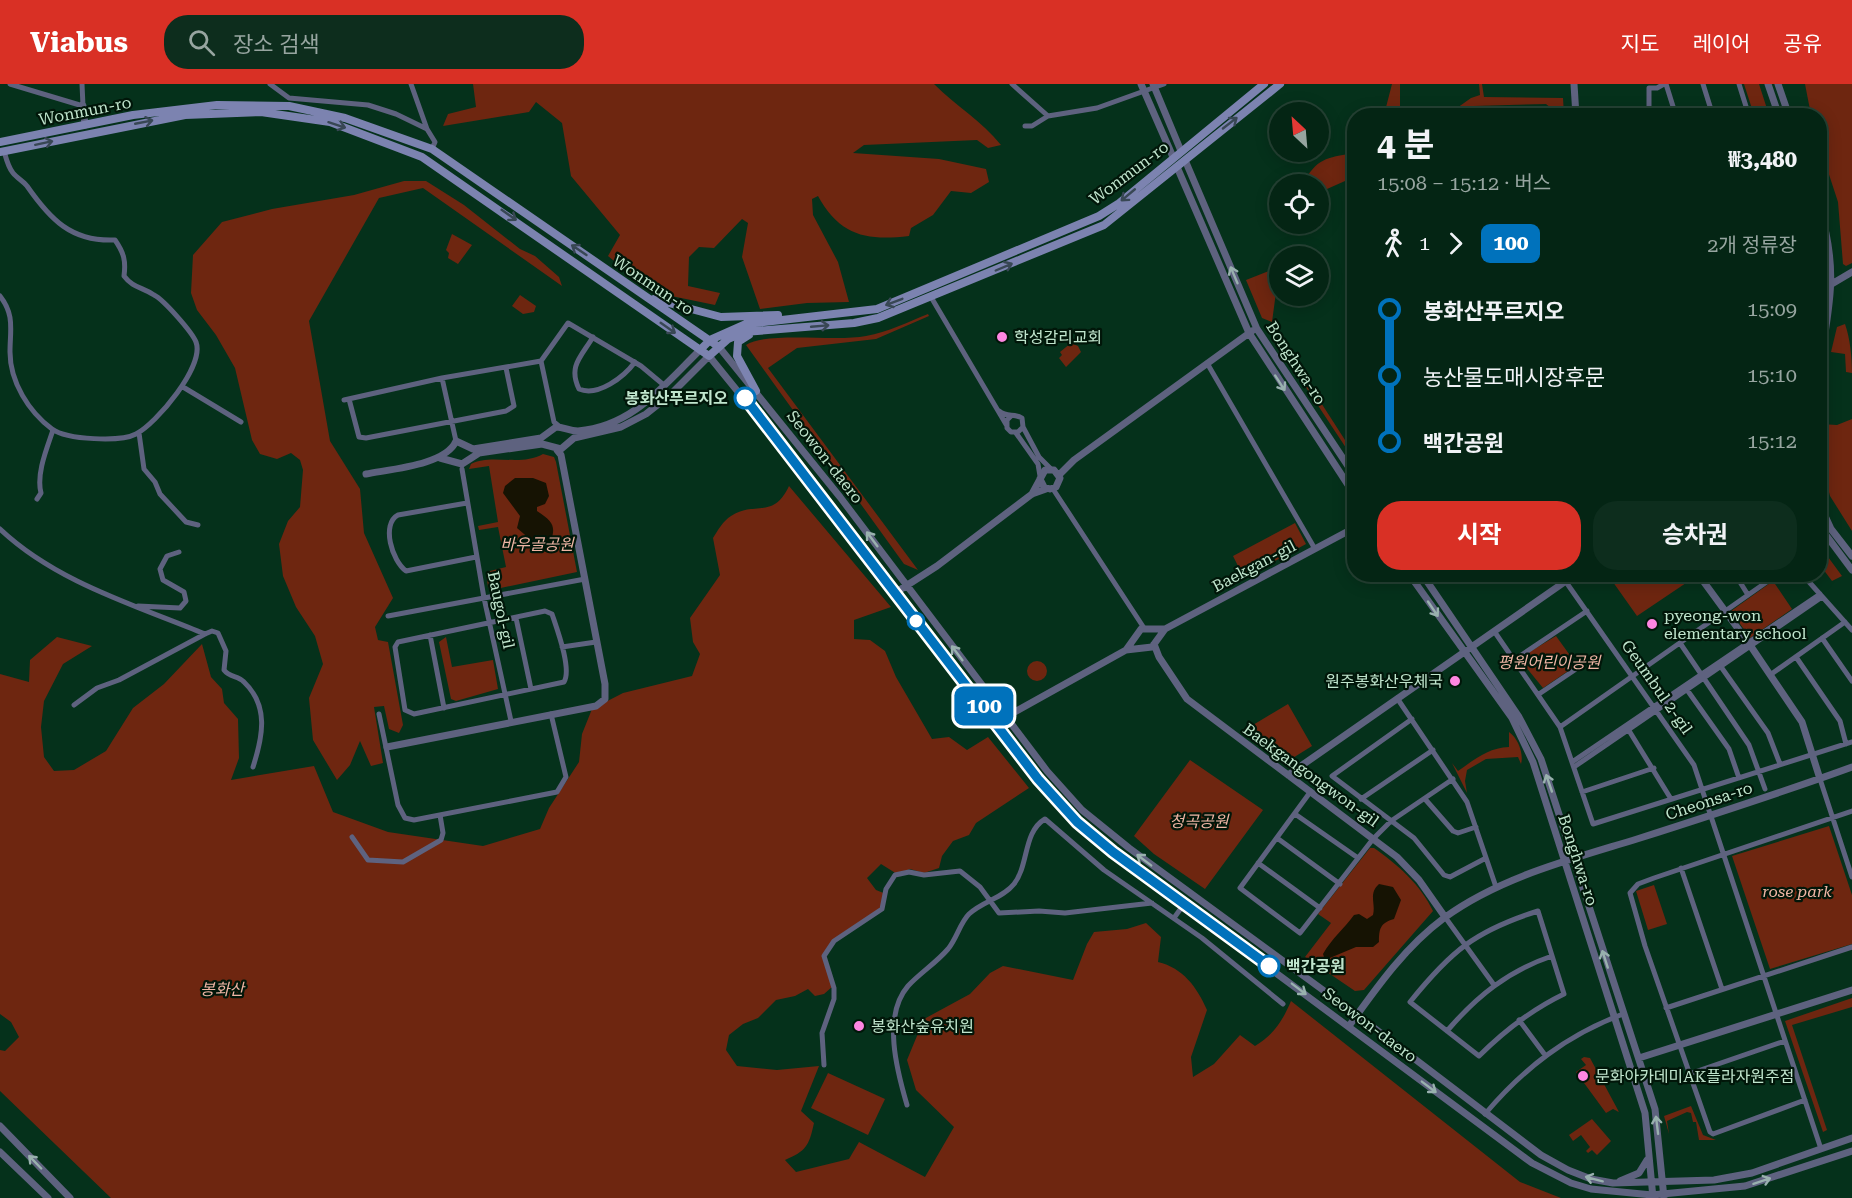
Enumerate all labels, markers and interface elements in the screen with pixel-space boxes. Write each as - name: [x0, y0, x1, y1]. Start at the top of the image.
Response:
- search box: [164, 15, 584, 69]
- text: Viabus: [30, 26, 128, 59]
- icon: search: [185, 26, 218, 59]
- text: 장소 검색: [233, 32, 319, 57]
- text: 지도: [1621, 32, 1659, 56]
- text: 레이어: [1692, 32, 1750, 56]
- text: 공유: [1783, 32, 1822, 56]
- street label: Wonmun-ro: [37, 93, 133, 129]
- north arrow: [1269, 102, 1329, 162]
- map controls: [1269, 102, 1329, 306]
- one-way arrow: [134, 116, 154, 127]
- one-way arrow: [1222, 117, 1238, 130]
- one-way arrow: [327, 120, 346, 131]
- text: 4 분: [1377, 125, 1434, 164]
- one-way arrow: [33, 137, 53, 148]
- street label: Wonmun-ro: [1086, 137, 1172, 209]
- text: ₩3,480: [1728, 147, 1797, 172]
- text: 15:08 – 15:12 · 버스: [1377, 171, 1551, 195]
- button: locate: [1269, 174, 1329, 234]
- one-way arrow: [1121, 188, 1136, 202]
- one-way arrow: [500, 209, 516, 221]
- icon: walk: [1377, 227, 1410, 260]
- icon: forward: [1439, 227, 1472, 260]
- text: 1: [1419, 231, 1430, 255]
- text: 100: [1493, 231, 1528, 255]
- text: 2개 정류장: [1707, 233, 1797, 257]
- one-way arrow: [571, 244, 588, 256]
- button: layers: [1269, 246, 1329, 306]
- street label: Wonmun-ro: [609, 251, 697, 319]
- one-way arrow: [994, 261, 1013, 272]
- one-way arrow: [1228, 266, 1239, 285]
- one-way arrow: [886, 297, 904, 308]
- text: 15:09: [1747, 297, 1797, 321]
- text: 봉화산푸르지오: [1423, 299, 1565, 324]
- street label: Bonghwa-ro: [1262, 318, 1330, 408]
- one-way arrow: [809, 320, 829, 331]
- one-way arrow: [659, 322, 675, 334]
- place label: 학성감리교회: [1014, 328, 1102, 347]
- marker: 학성감리교회: [995, 330, 1009, 344]
- text: 15:10: [1747, 363, 1797, 387]
- text: 농산물도매시장후문: [1423, 365, 1605, 390]
- one-way arrow: [1273, 374, 1286, 391]
- marker: 봉화산푸르지오: [734, 387, 756, 409]
- place label: 봉화산푸르지오: [625, 389, 728, 408]
- street label: Seowon-daero: [783, 407, 867, 507]
- text: 15:12: [1747, 429, 1797, 453]
- text: 백간공원: [1423, 431, 1504, 456]
- button: 시작: [1377, 501, 1581, 570]
- button: 승차권: [1593, 501, 1797, 570]
- one-way arrow: [865, 531, 878, 547]
- park label: 바우골공원: [500, 535, 575, 554]
- street label: Baekgan-gil: [1209, 536, 1299, 596]
- street label: Baugol-gil: [484, 569, 518, 651]
- one-way arrow: [1427, 600, 1439, 616]
- place label: pyeong-won elementary school: [1664, 606, 1806, 643]
- unlabelled marker: [907, 612, 925, 630]
- marker: pyeong-won elementary school: [1645, 617, 1659, 631]
- street label: Geumbul 2-gil: [1618, 636, 1696, 738]
- one-way arrow: [951, 645, 964, 661]
- park label: 평원어린이공원: [1497, 653, 1602, 672]
- place label: 원주봉화산우체국: [1325, 672, 1443, 691]
- marker: 원주봉화산우체국: [1448, 674, 1462, 688]
- line badge: 100: [950, 686, 1018, 726]
- text: 100: [966, 694, 1002, 718]
- street label: Baekgangongwon-gil: [1240, 719, 1383, 831]
- one-way arrow: [1542, 774, 1553, 793]
- street label: Cheonsa-ro: [1663, 778, 1755, 824]
- park label: 청곡공원: [1170, 812, 1230, 831]
- street label: Bonghwa-ro: [1554, 812, 1602, 908]
- one-way arrow: [1136, 853, 1152, 866]
- park label: rose park: [1762, 882, 1832, 901]
- one-way arrow: [1599, 950, 1610, 969]
- marker: 백간공원: [1258, 955, 1280, 977]
- place label: 백간공원: [1286, 957, 1345, 976]
- park label: 봉화산: [200, 980, 246, 999]
- one-way arrow: [1291, 982, 1307, 995]
- street label: Seowon-daero: [1319, 984, 1421, 1067]
- place label: 봉화산숲유치원: [871, 1017, 974, 1036]
- marker: 봉화산숲유치원: [852, 1019, 866, 1033]
- place label: 문화아카데미AK플라자원주점: [1595, 1067, 1794, 1086]
- marker: 문화아카데미AK플라자원주점: [1576, 1069, 1590, 1083]
- one-way arrow: [1421, 1080, 1437, 1093]
- one-way arrow: [1651, 1116, 1662, 1136]
- one-way arrow: [28, 1155, 42, 1170]
- one-way arrow: [1585, 1172, 1604, 1184]
- one-way arrow: [1752, 1174, 1771, 1185]

